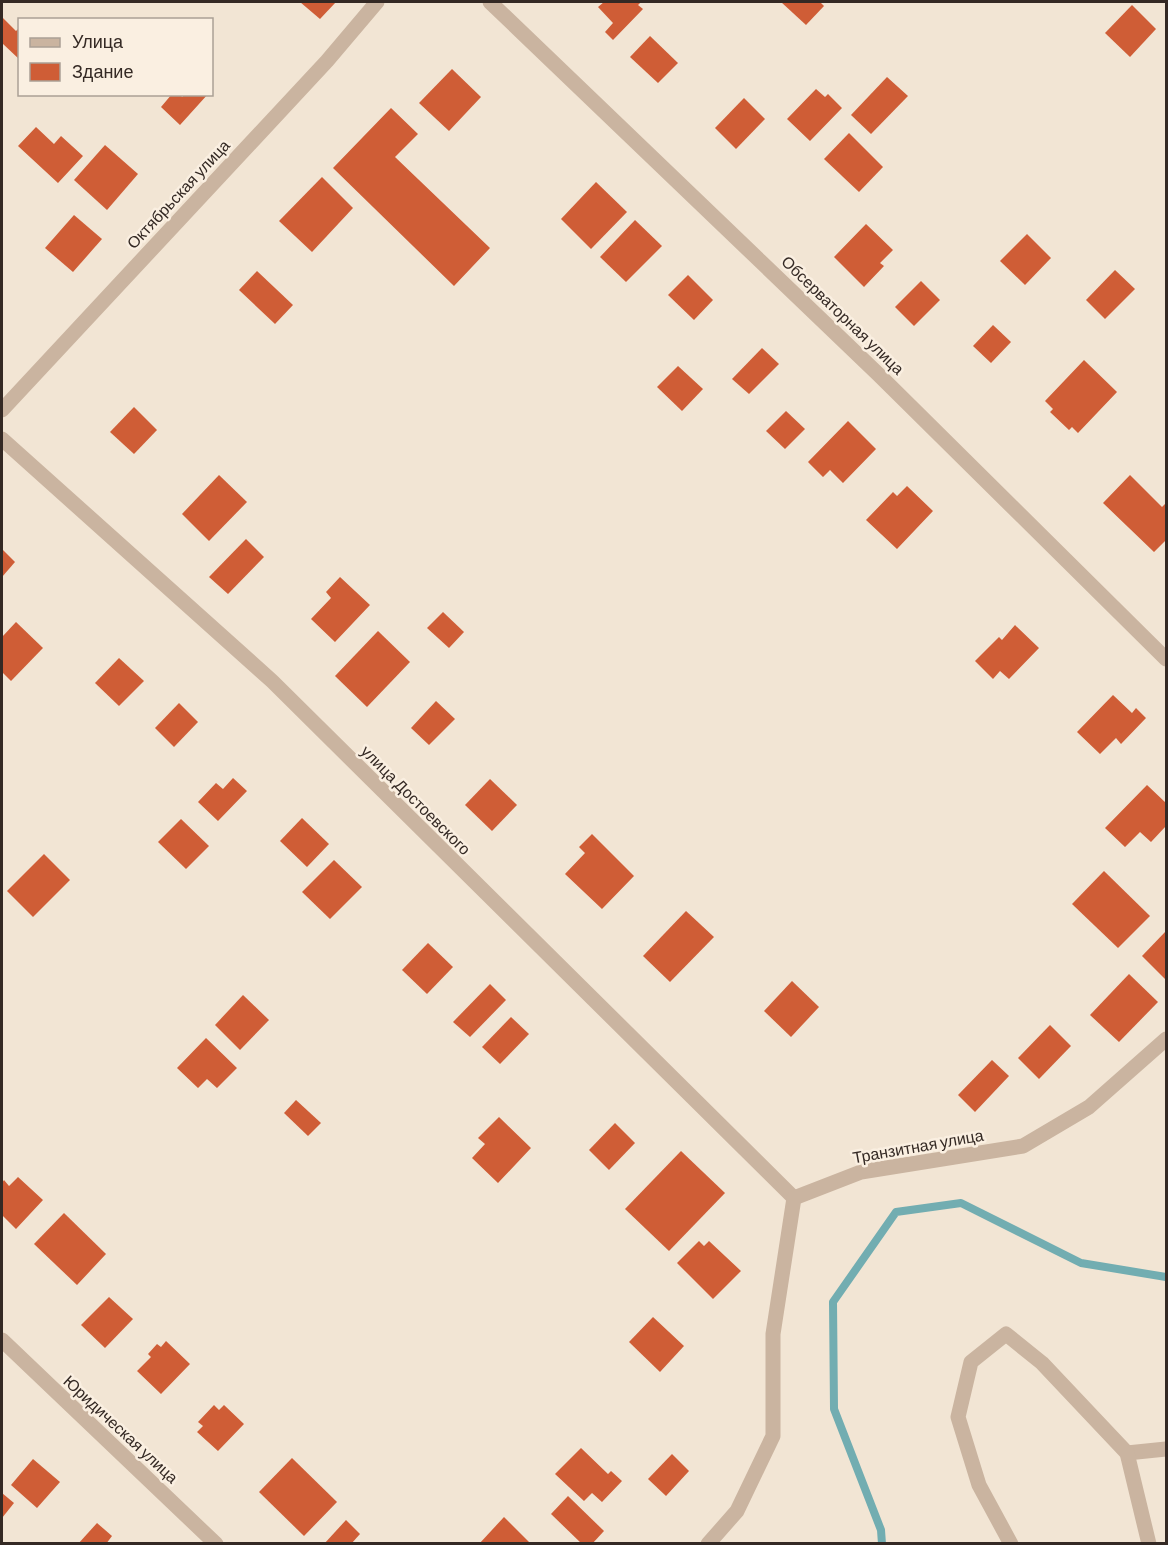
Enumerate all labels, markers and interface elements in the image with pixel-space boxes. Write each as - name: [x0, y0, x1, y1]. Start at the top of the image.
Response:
- legend: [18, 18, 213, 96]
- text: Улица: [72, 30, 124, 52]
- text: Здание: [72, 60, 133, 82]
- street label: Октябрьская улица: [122, 135, 233, 252]
- street label: Обсерваторная улица: [778, 251, 909, 378]
- street label: улица Достоевского: [358, 741, 475, 858]
- street label: Транзитная улица: [851, 1125, 985, 1166]
- street label: Юридическая улица: [60, 1371, 183, 1487]

